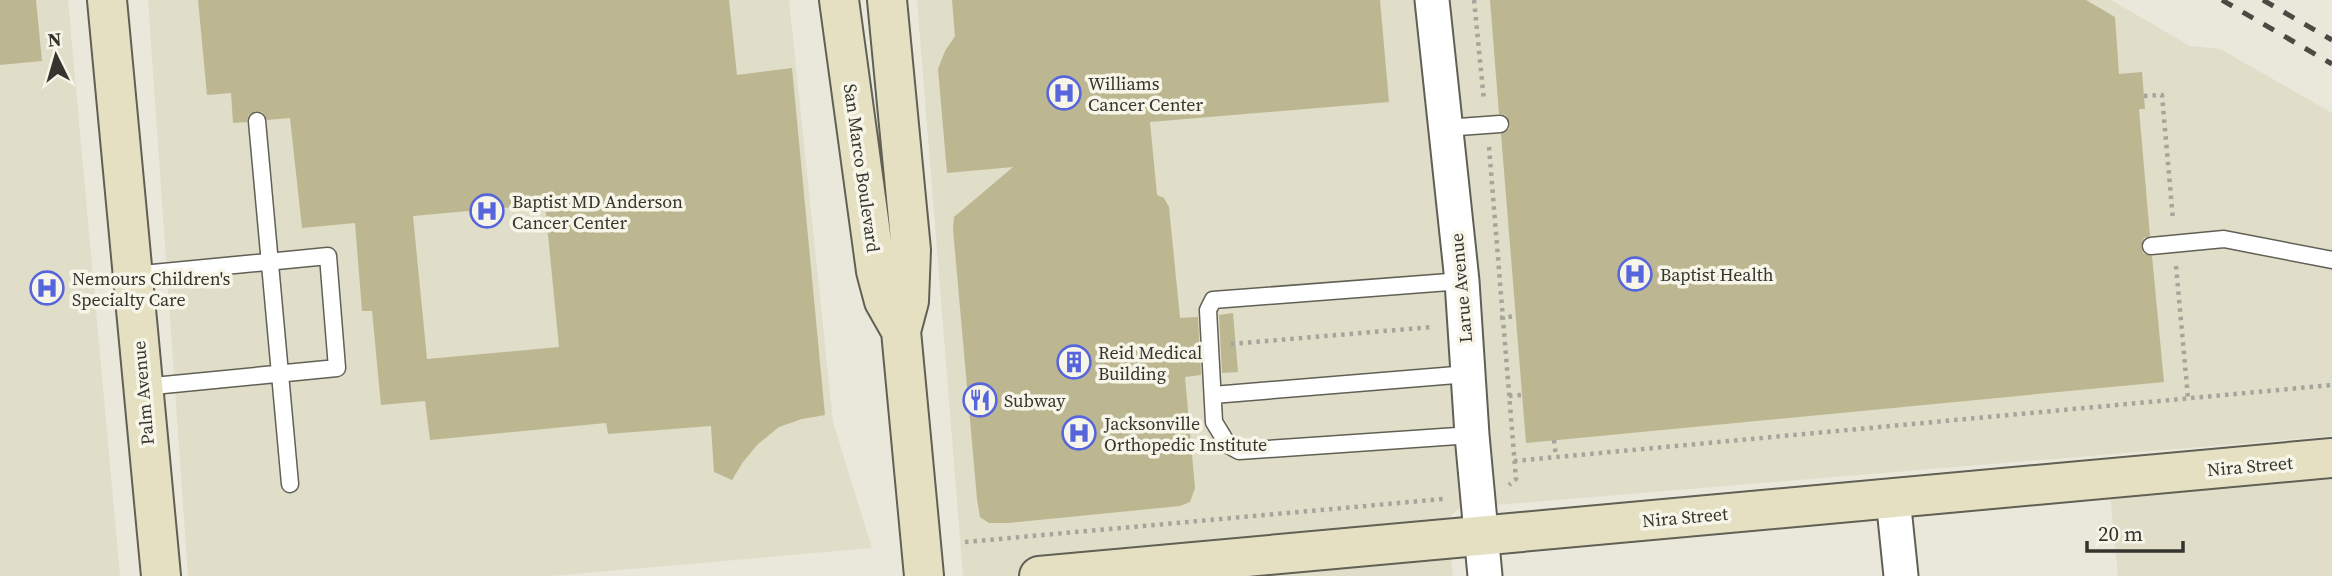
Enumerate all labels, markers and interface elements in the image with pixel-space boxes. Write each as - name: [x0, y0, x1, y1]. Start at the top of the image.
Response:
- north arrow: [21, 21, 91, 91]
- text: N: [46, 25, 63, 53]
- place label: Williams Cancer Center: [1088, 71, 1203, 117]
- hospital icon: Williams Cancer Center: [1045, 74, 1083, 112]
- street label: San Marco Boulevard: [838, 82, 886, 254]
- place label: Baptist MD Anderson Cancer Center: [512, 189, 683, 235]
- hospital icon: Baptist MD Anderson Cancer Center: [468, 192, 506, 230]
- street label: Larue Avenue: [1444, 232, 1478, 344]
- hospital icon: Baptist Health: [1616, 255, 1654, 293]
- place label: Baptist Health: [1660, 262, 1774, 287]
- place label: Nemours Children's Specialty Care: [72, 266, 231, 312]
- hospital icon: Nemours Children's Specialty Care: [28, 269, 66, 307]
- street label: Palm Avenue: [126, 340, 160, 446]
- place label: Reid Medical Building: [1098, 340, 1202, 386]
- building icon: Reid Medical Building: [1055, 343, 1093, 381]
- restaurant icon: Subway: [961, 381, 999, 419]
- place label: Subway: [1004, 388, 1066, 413]
- place label: Jacksonville Orthopedic Institute: [1103, 411, 1267, 457]
- hospital icon: Jacksonville Orthopedic Institute: [1060, 414, 1098, 452]
- street label: Nira Street: [2206, 450, 2294, 482]
- street label: Nira Street: [1641, 501, 1729, 533]
- scale bar: [2087, 510, 2183, 554]
- text: 20 m: [2098, 519, 2143, 548]

